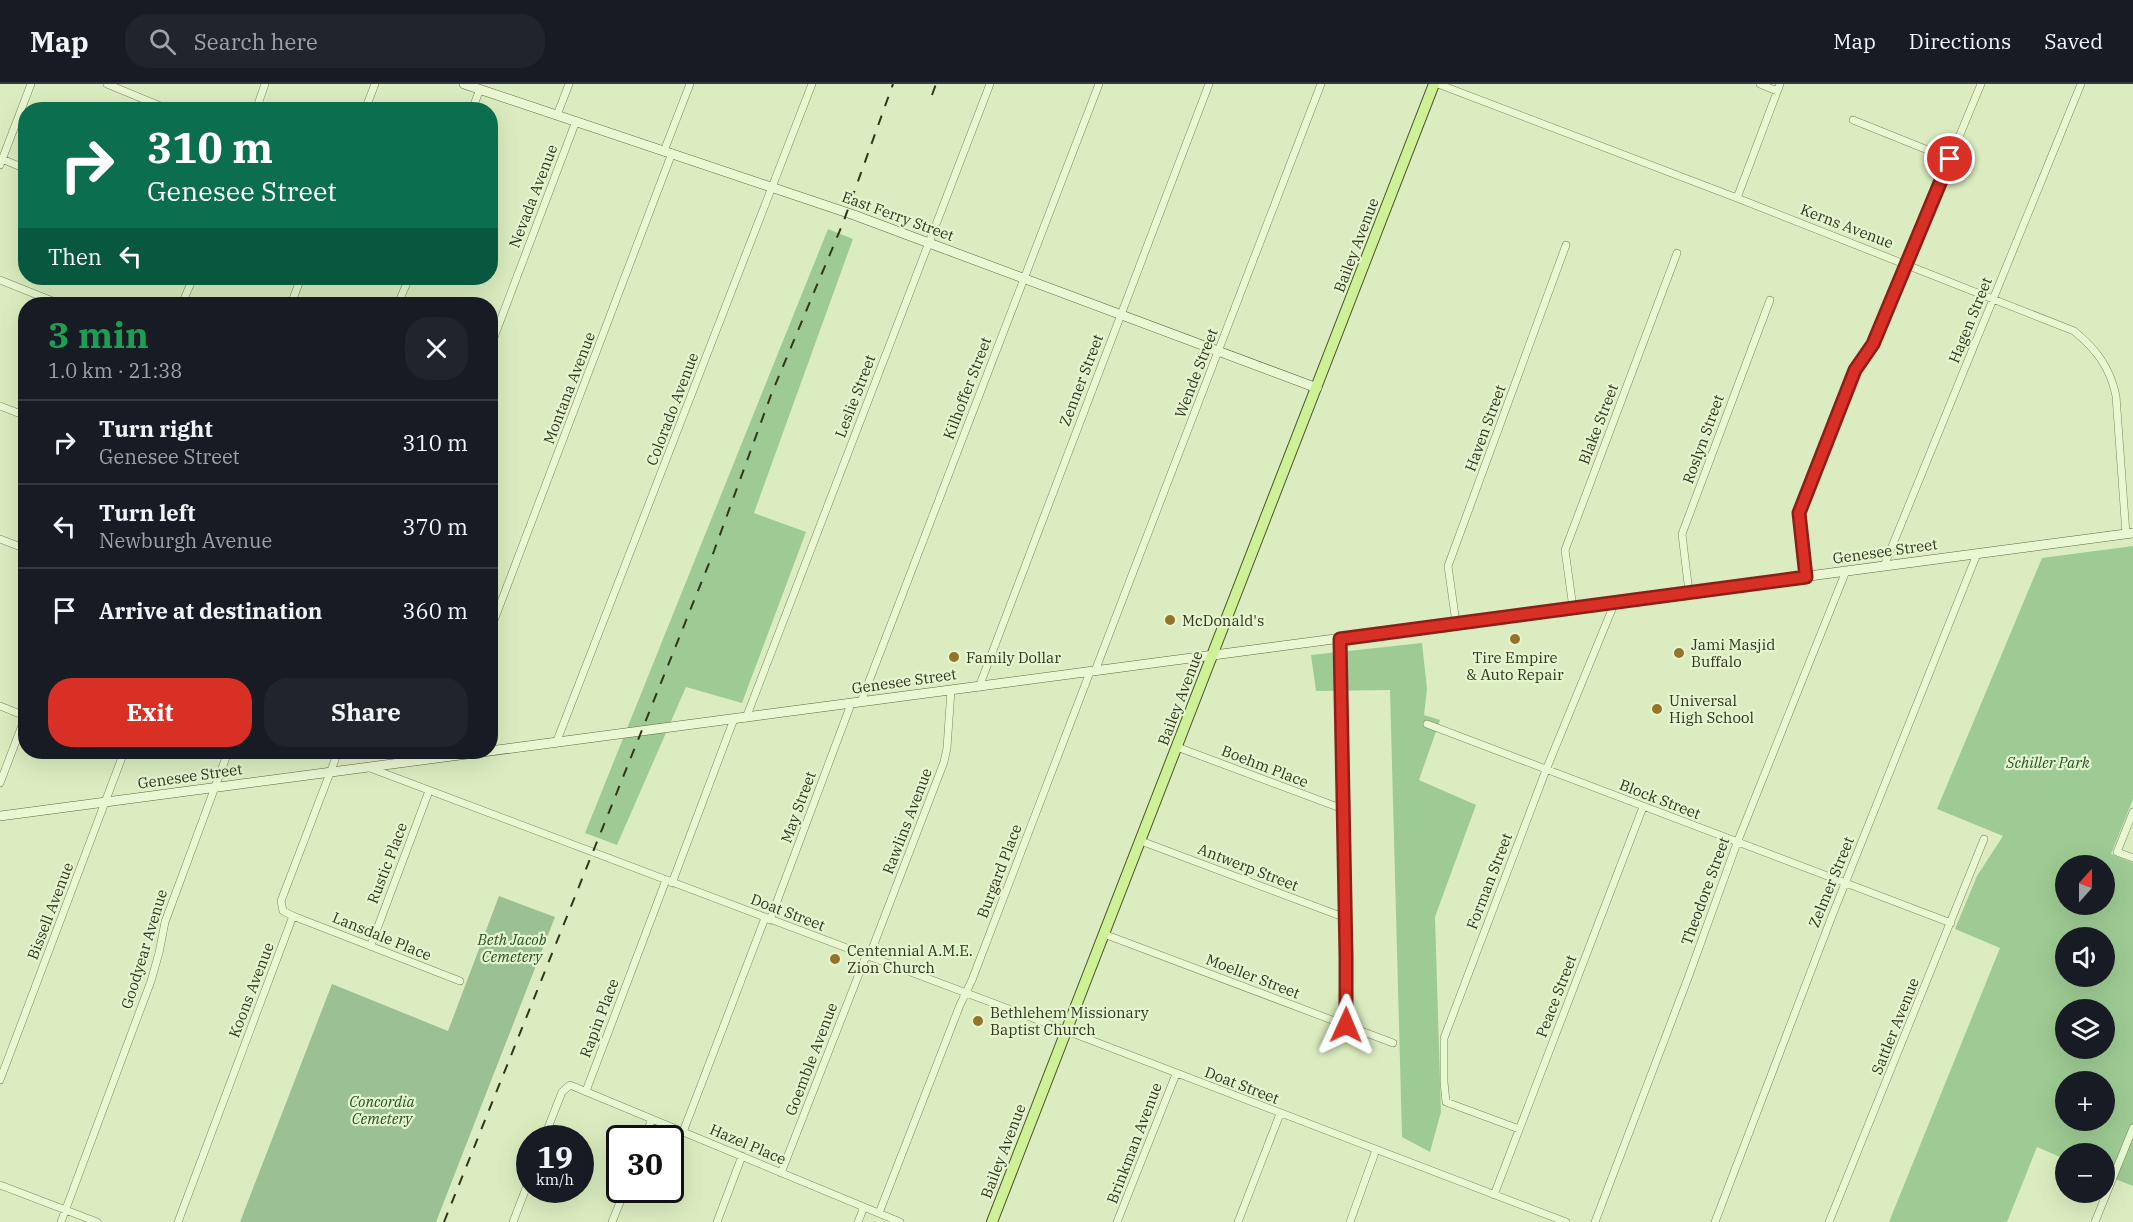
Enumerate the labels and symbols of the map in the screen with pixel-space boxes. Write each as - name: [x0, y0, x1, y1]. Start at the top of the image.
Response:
- pin: [1924, 133, 1975, 184]
- street label: Nevada Avenue: [505, 142, 561, 250]
- street label: East Ferry Street: [839, 187, 957, 245]
- street label: Bailey Avenue: [1329, 195, 1383, 295]
- street label: Kerns Avenue: [1798, 200, 1896, 252]
- street label: Hagen Street: [1944, 274, 1996, 366]
- street label: Wende Street: [1170, 326, 1222, 420]
- street label: Montana Avenue: [539, 329, 599, 447]
- street label: Zenner Street: [1055, 331, 1107, 429]
- street label: Kilhoffer Street: [939, 334, 995, 442]
- street label: Colorado Avenue: [642, 350, 702, 468]
- street label: Leslie Street: [831, 352, 879, 440]
- street label: Blake Street: [1574, 381, 1622, 467]
- street label: Haven Street: [1461, 382, 1509, 474]
- street label: Roslyn Street: [1678, 392, 1728, 486]
- street label: Genesee Street: [1831, 534, 1939, 568]
- place label: McDonald's: [1182, 611, 1264, 630]
- marker: McDonald's: [1163, 613, 1177, 627]
- marker: Tire Empire & Auto Repair: [1508, 632, 1522, 646]
- place label: Jami Masjid Buffalo: [1691, 635, 1775, 671]
- marker: Jami Masjid Buffalo: [1672, 646, 1686, 660]
- place label: Family Dollar: [966, 648, 1061, 667]
- street label: Bailey Avenue: [1153, 648, 1207, 748]
- place label: Tire Empire & Auto Repair: [1466, 648, 1564, 684]
- marker: Family Dollar: [947, 650, 961, 664]
- street label: Genesee Street: [850, 664, 958, 698]
- place label: Universal High School: [1669, 691, 1754, 727]
- marker: Universal High School: [1650, 702, 1664, 716]
- street label: Boehm Place: [1219, 741, 1311, 791]
- park label: Schiller Park: [2005, 753, 2090, 772]
- street label: Genesee Street: [136, 759, 244, 793]
- street label: Rawlins Avenue: [878, 765, 936, 877]
- street label: May Street: [776, 769, 820, 845]
- street label: Block Street: [1617, 775, 1703, 823]
- street label: Rustic Place: [363, 820, 411, 906]
- street label: Burgard Place: [972, 821, 1026, 921]
- street label: Forman Street: [1462, 830, 1516, 932]
- street label: Theodore Street: [1677, 834, 1733, 948]
- street label: Zelmer Street: [1804, 834, 1858, 930]
- street label: Antwerp Street: [1195, 839, 1301, 895]
- north arrow: [2055, 855, 2115, 915]
- street label: Bissell Avenue: [23, 860, 77, 962]
- street label: Goodyear Avenue: [117, 887, 171, 1011]
- street label: Doat Street: [748, 889, 828, 935]
- street label: Lansdale Place: [330, 908, 434, 964]
- park label: Beth Jacob Cemetery: [477, 930, 547, 966]
- street label: Koons Avenue: [224, 940, 278, 1040]
- place label: Centennial A.M.E. Zion Church: [847, 941, 973, 977]
- street label: Moeller Street: [1203, 949, 1303, 1003]
- marker: Centennial A.M.E. Zion Church: [828, 952, 842, 966]
- street label: Peace Street: [1532, 952, 1580, 1040]
- street label: Sattler Avenue: [1867, 975, 1923, 1077]
- street label: Rapin Place: [575, 976, 623, 1060]
- position arrow: [1314, 993, 1378, 1057]
- street label: Goemble Avenue: [781, 1000, 841, 1118]
- place label: Bethlehem Missionary Baptist Church: [990, 1003, 1149, 1039]
- marker: Bethlehem Missionary Baptist Church: [971, 1014, 985, 1028]
- street label: Doat Street: [1202, 1062, 1282, 1108]
- street label: Brinkman Avenue: [1102, 1080, 1166, 1206]
- park label: Concordia Cemetery: [349, 1092, 416, 1128]
- street label: Bailey Avenue: [976, 1101, 1030, 1201]
- street label: Hazel Place: [707, 1119, 789, 1169]
- speed limit sign: 30: [606, 1125, 684, 1203]

